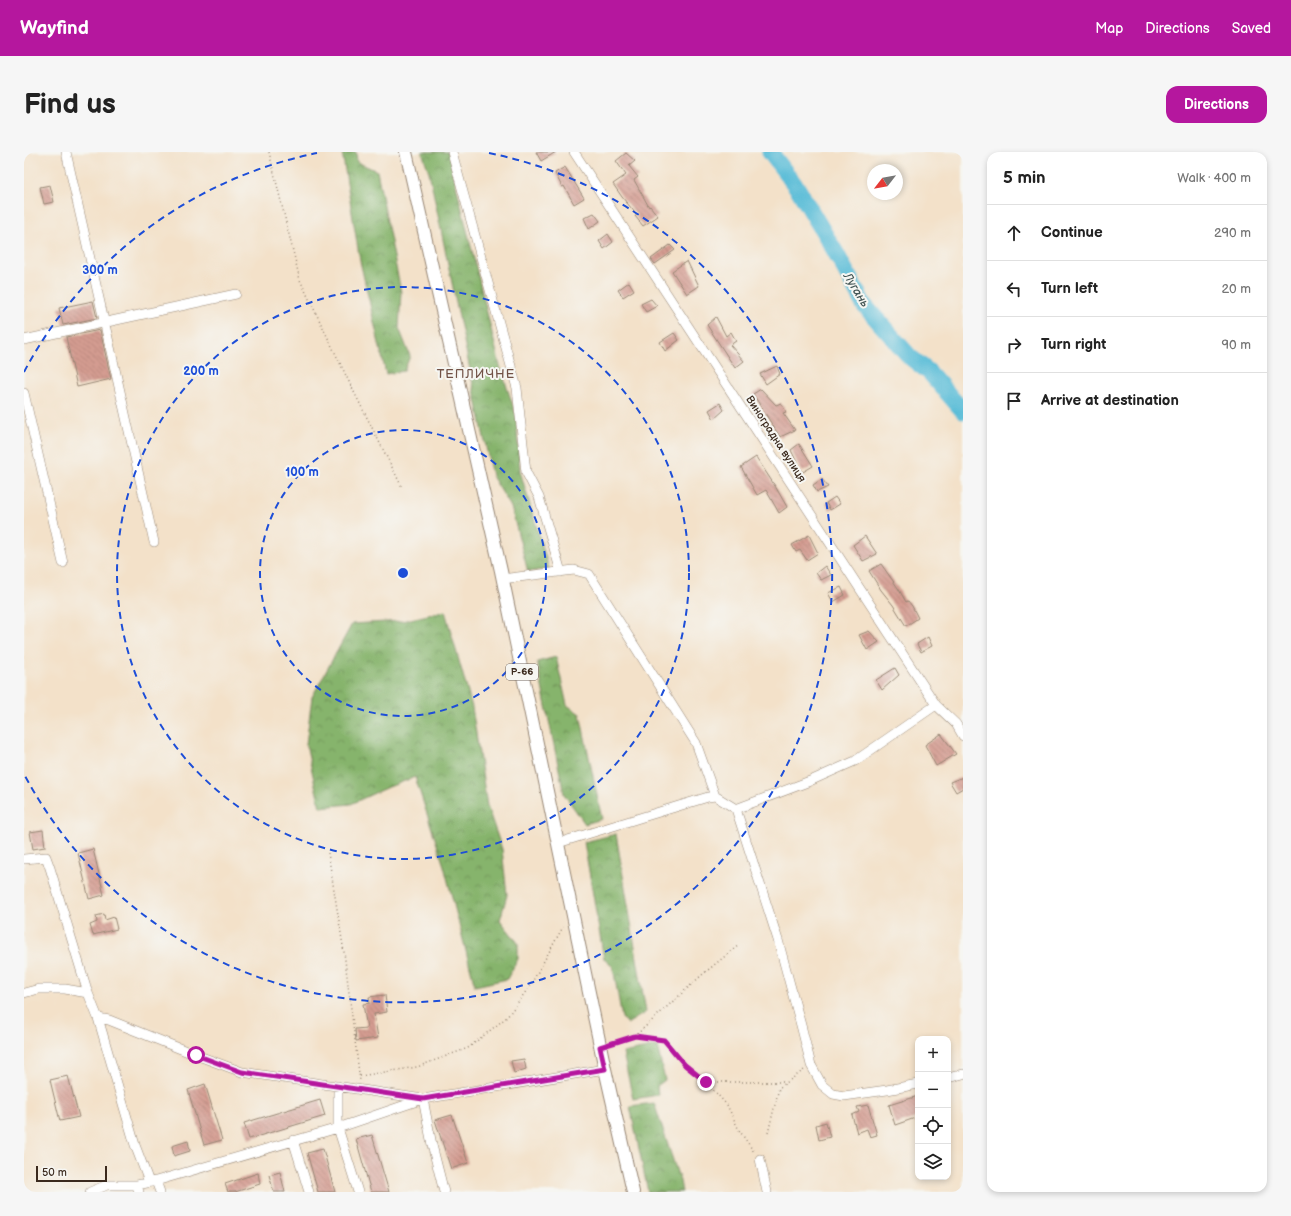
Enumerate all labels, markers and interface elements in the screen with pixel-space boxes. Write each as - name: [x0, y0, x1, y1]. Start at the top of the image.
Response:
- text: Wayfind: [20, 17, 89, 40]
- text: Map: [1095, 20, 1123, 37]
- text: Directions: [1145, 20, 1210, 37]
- text: Saved: [1232, 20, 1271, 37]
- button: Directions: [1166, 86, 1267, 123]
- text: Find us: [24, 88, 116, 121]
- north arrow: [867, 164, 903, 200]
- text: 5 min: [1003, 168, 1046, 188]
- text: Walk · 400 m: [1177, 170, 1251, 186]
- icon: ahead: [1003, 222, 1025, 244]
- text: Continue: [1041, 223, 1103, 242]
- text: 290 m: [1214, 225, 1251, 241]
- text: 300 m: [82, 263, 118, 278]
- water label: Лугань: [839, 269, 872, 310]
- icon: left: [1003, 278, 1025, 300]
- text: Turn left: [1041, 279, 1098, 298]
- text: 20 m: [1221, 281, 1251, 297]
- icon: right: [1003, 334, 1025, 356]
- text: Turn right: [1041, 335, 1106, 354]
- text: 90 m: [1222, 337, 1251, 353]
- text: 200 m: [183, 364, 219, 379]
- district label: ТЕПЛИЧНЕ: [437, 366, 515, 382]
- icon: arrive: [1003, 390, 1025, 412]
- text: Arrive at destination: [1041, 391, 1179, 410]
- street label: Виноградна вулиця: [743, 393, 809, 485]
- text: 100 m: [285, 465, 319, 480]
- centre of rings: [396, 566, 410, 580]
- road number: Р-66: [506, 664, 538, 680]
- map controls: [915, 1036, 951, 1180]
- button: +: [915, 1036, 951, 1072]
- route start: [187, 1046, 205, 1064]
- button: −: [915, 1072, 951, 1108]
- route end: [697, 1073, 715, 1091]
- button: locate: [915, 1108, 951, 1144]
- button: layers: [915, 1144, 951, 1180]
- scale bar: [36, 1164, 107, 1183]
- text: 50 m: [42, 1166, 67, 1179]

